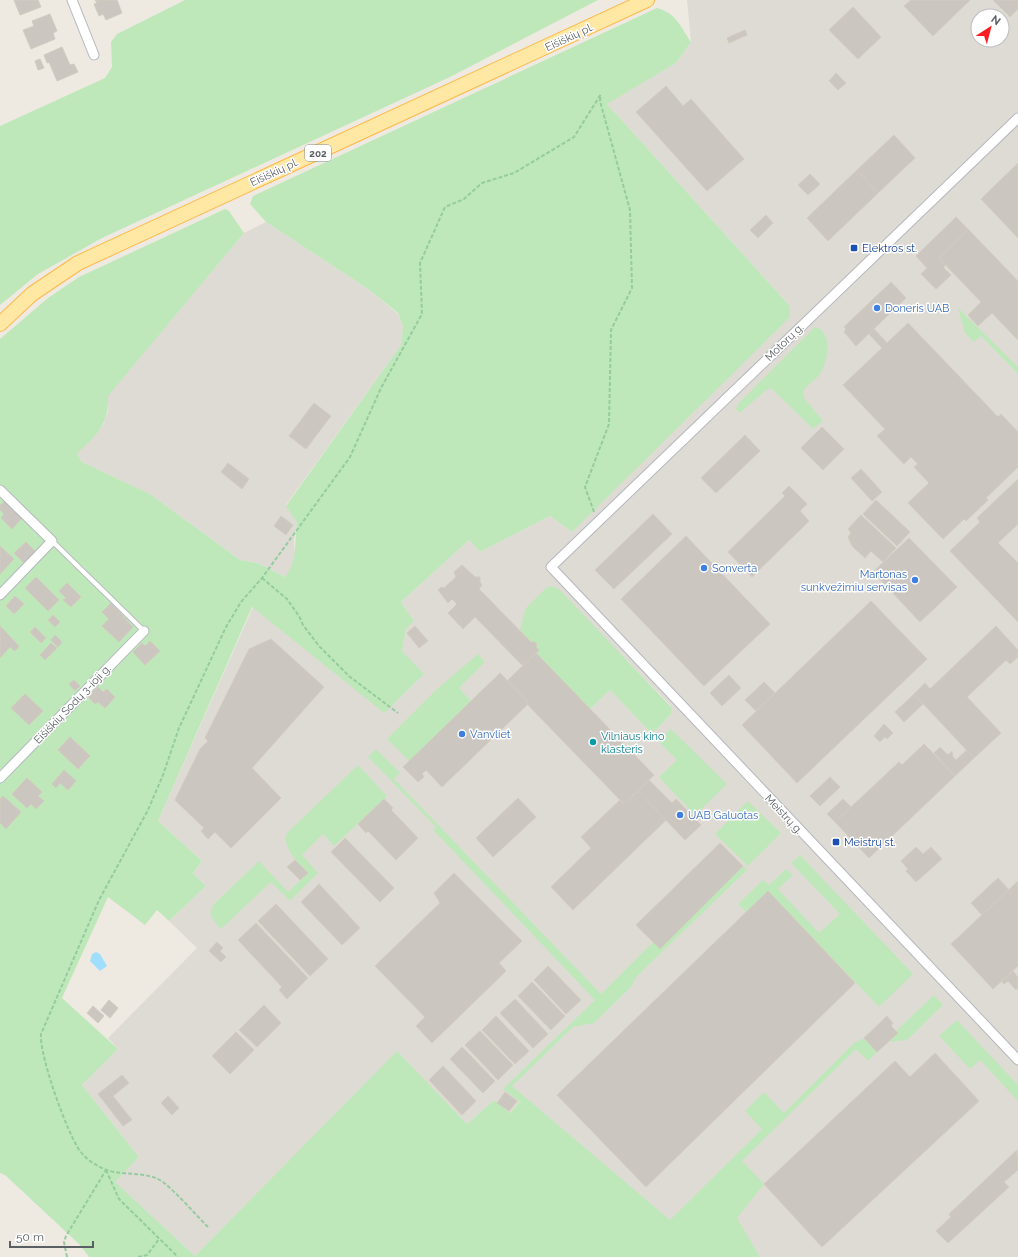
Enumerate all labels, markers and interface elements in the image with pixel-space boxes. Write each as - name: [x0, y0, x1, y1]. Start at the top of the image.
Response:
- north arrow: [970, 8, 1010, 48]
- text: N: [988, 13, 1003, 28]
- street label: Eišiškių pl.: [543, 21, 595, 54]
- road number: 202: [305, 145, 331, 161]
- street label: Eišiškių pl.: [248, 156, 300, 189]
- place label: Elektros st.: [862, 242, 917, 255]
- marker: Elektros st.: [849, 243, 859, 253]
- place label: Doneris UAB: [885, 302, 949, 315]
- marker: Doneris UAB: [872, 303, 882, 313]
- street label: Motorų g.: [762, 321, 806, 364]
- place label: Sonverta: [712, 562, 757, 575]
- marker: Sonverta: [699, 563, 709, 573]
- place label: Martonas sunkvežimiu servisas: [801, 568, 907, 594]
- marker: Martonas sunkvežimiu servisas: [910, 575, 920, 585]
- street label: Eišiškių Sodų 3-ioji g.: [31, 662, 114, 747]
- place label: Vanvliet: [470, 728, 511, 741]
- marker: Vanvliet: [457, 729, 467, 739]
- place label: Vilniaus kino klasteris: [601, 730, 665, 756]
- marker: Vilniaus kino klasteris: [588, 737, 598, 747]
- street label: Meistrų g.: [762, 792, 805, 837]
- place label: UAB Galuotas: [688, 809, 758, 822]
- marker: UAB Galuotas: [675, 810, 685, 820]
- place label: Meistrų st.: [844, 836, 896, 849]
- marker: Meistrų st.: [831, 837, 841, 847]
- scale bar: [10, 1223, 93, 1249]
- text: 50 m: [16, 1230, 44, 1244]

